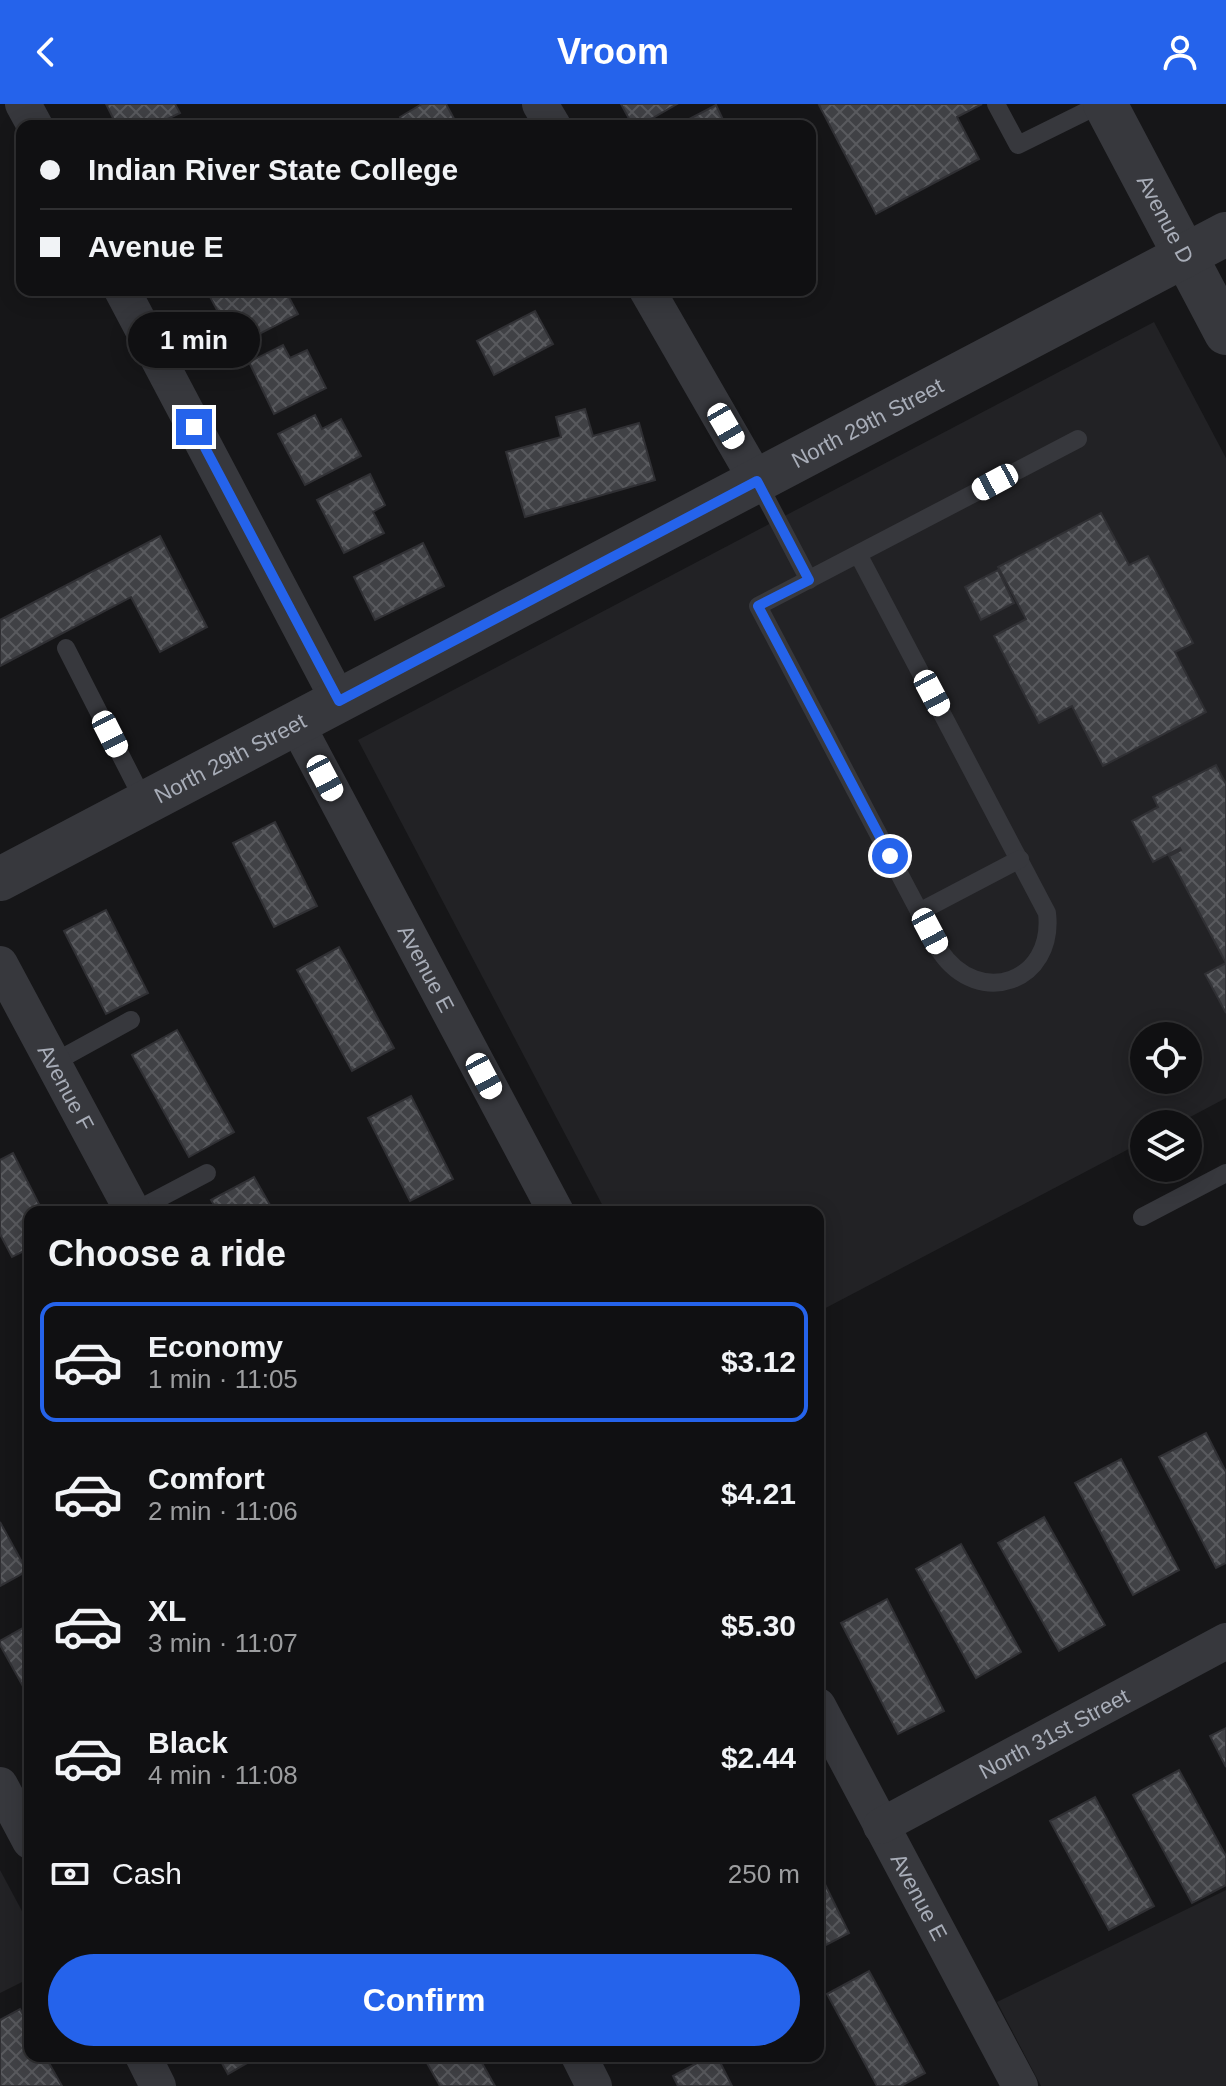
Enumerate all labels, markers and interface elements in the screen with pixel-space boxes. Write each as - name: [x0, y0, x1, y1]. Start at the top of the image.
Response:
- icon: back: [24, 30, 68, 74]
- icon: person: [1158, 30, 1202, 74]
- text: Vroom: [557, 31, 669, 72]
- text: Indian River State College: [88, 153, 458, 186]
- street label: Avenue D: [1132, 171, 1199, 268]
- text: Avenue E: [88, 230, 224, 263]
- callout: 1 min: [128, 311, 260, 367]
- text: 1 min: [160, 325, 228, 355]
- street label: North 29th Street: [787, 373, 948, 473]
- car: [704, 399, 748, 453]
- route end: [176, 409, 212, 445]
- car: [968, 460, 1022, 504]
- car: [910, 666, 954, 720]
- car: [88, 707, 132, 761]
- street label: North 29th Street: [150, 708, 310, 808]
- car: [303, 751, 347, 805]
- route start: [872, 838, 908, 874]
- car: [908, 904, 952, 958]
- street label: Avenue E: [393, 921, 459, 1017]
- map controls: [1130, 1022, 1202, 1182]
- button: locate: [1130, 1022, 1202, 1094]
- street label: Avenue F: [33, 1040, 99, 1135]
- car: [462, 1049, 506, 1103]
- button: layers: [1130, 1110, 1202, 1182]
- text: Choose a ride: [48, 1233, 286, 1274]
- icon: car: [52, 1326, 124, 1398]
- text: Economy: [148, 1330, 283, 1363]
- text: $3.12: [721, 1345, 796, 1378]
- text: 1 min · 11:05: [148, 1364, 298, 1394]
- icon: car: [52, 1458, 124, 1530]
- text: Comfort: [148, 1462, 265, 1495]
- text: $4.21: [721, 1477, 796, 1510]
- text: 2 min · 11:06: [148, 1496, 298, 1526]
- icon: car: [52, 1590, 124, 1662]
- text: XL: [148, 1594, 186, 1627]
- text: $5.30: [721, 1609, 796, 1642]
- text: 3 min · 11:07: [148, 1628, 298, 1658]
- street label: North 31st Street: [975, 1683, 1133, 1784]
- icon: car: [52, 1722, 124, 1794]
- text: Black: [148, 1726, 228, 1759]
- text: $2.44: [721, 1741, 796, 1774]
- text: 4 min · 11:08: [148, 1760, 298, 1790]
- street label: Avenue E: [886, 1849, 952, 1945]
- icon: cash: [48, 1852, 92, 1896]
- text: Cash: [112, 1857, 182, 1890]
- text: 250 m: [728, 1859, 800, 1889]
- button: Confirm: [48, 1954, 800, 2046]

